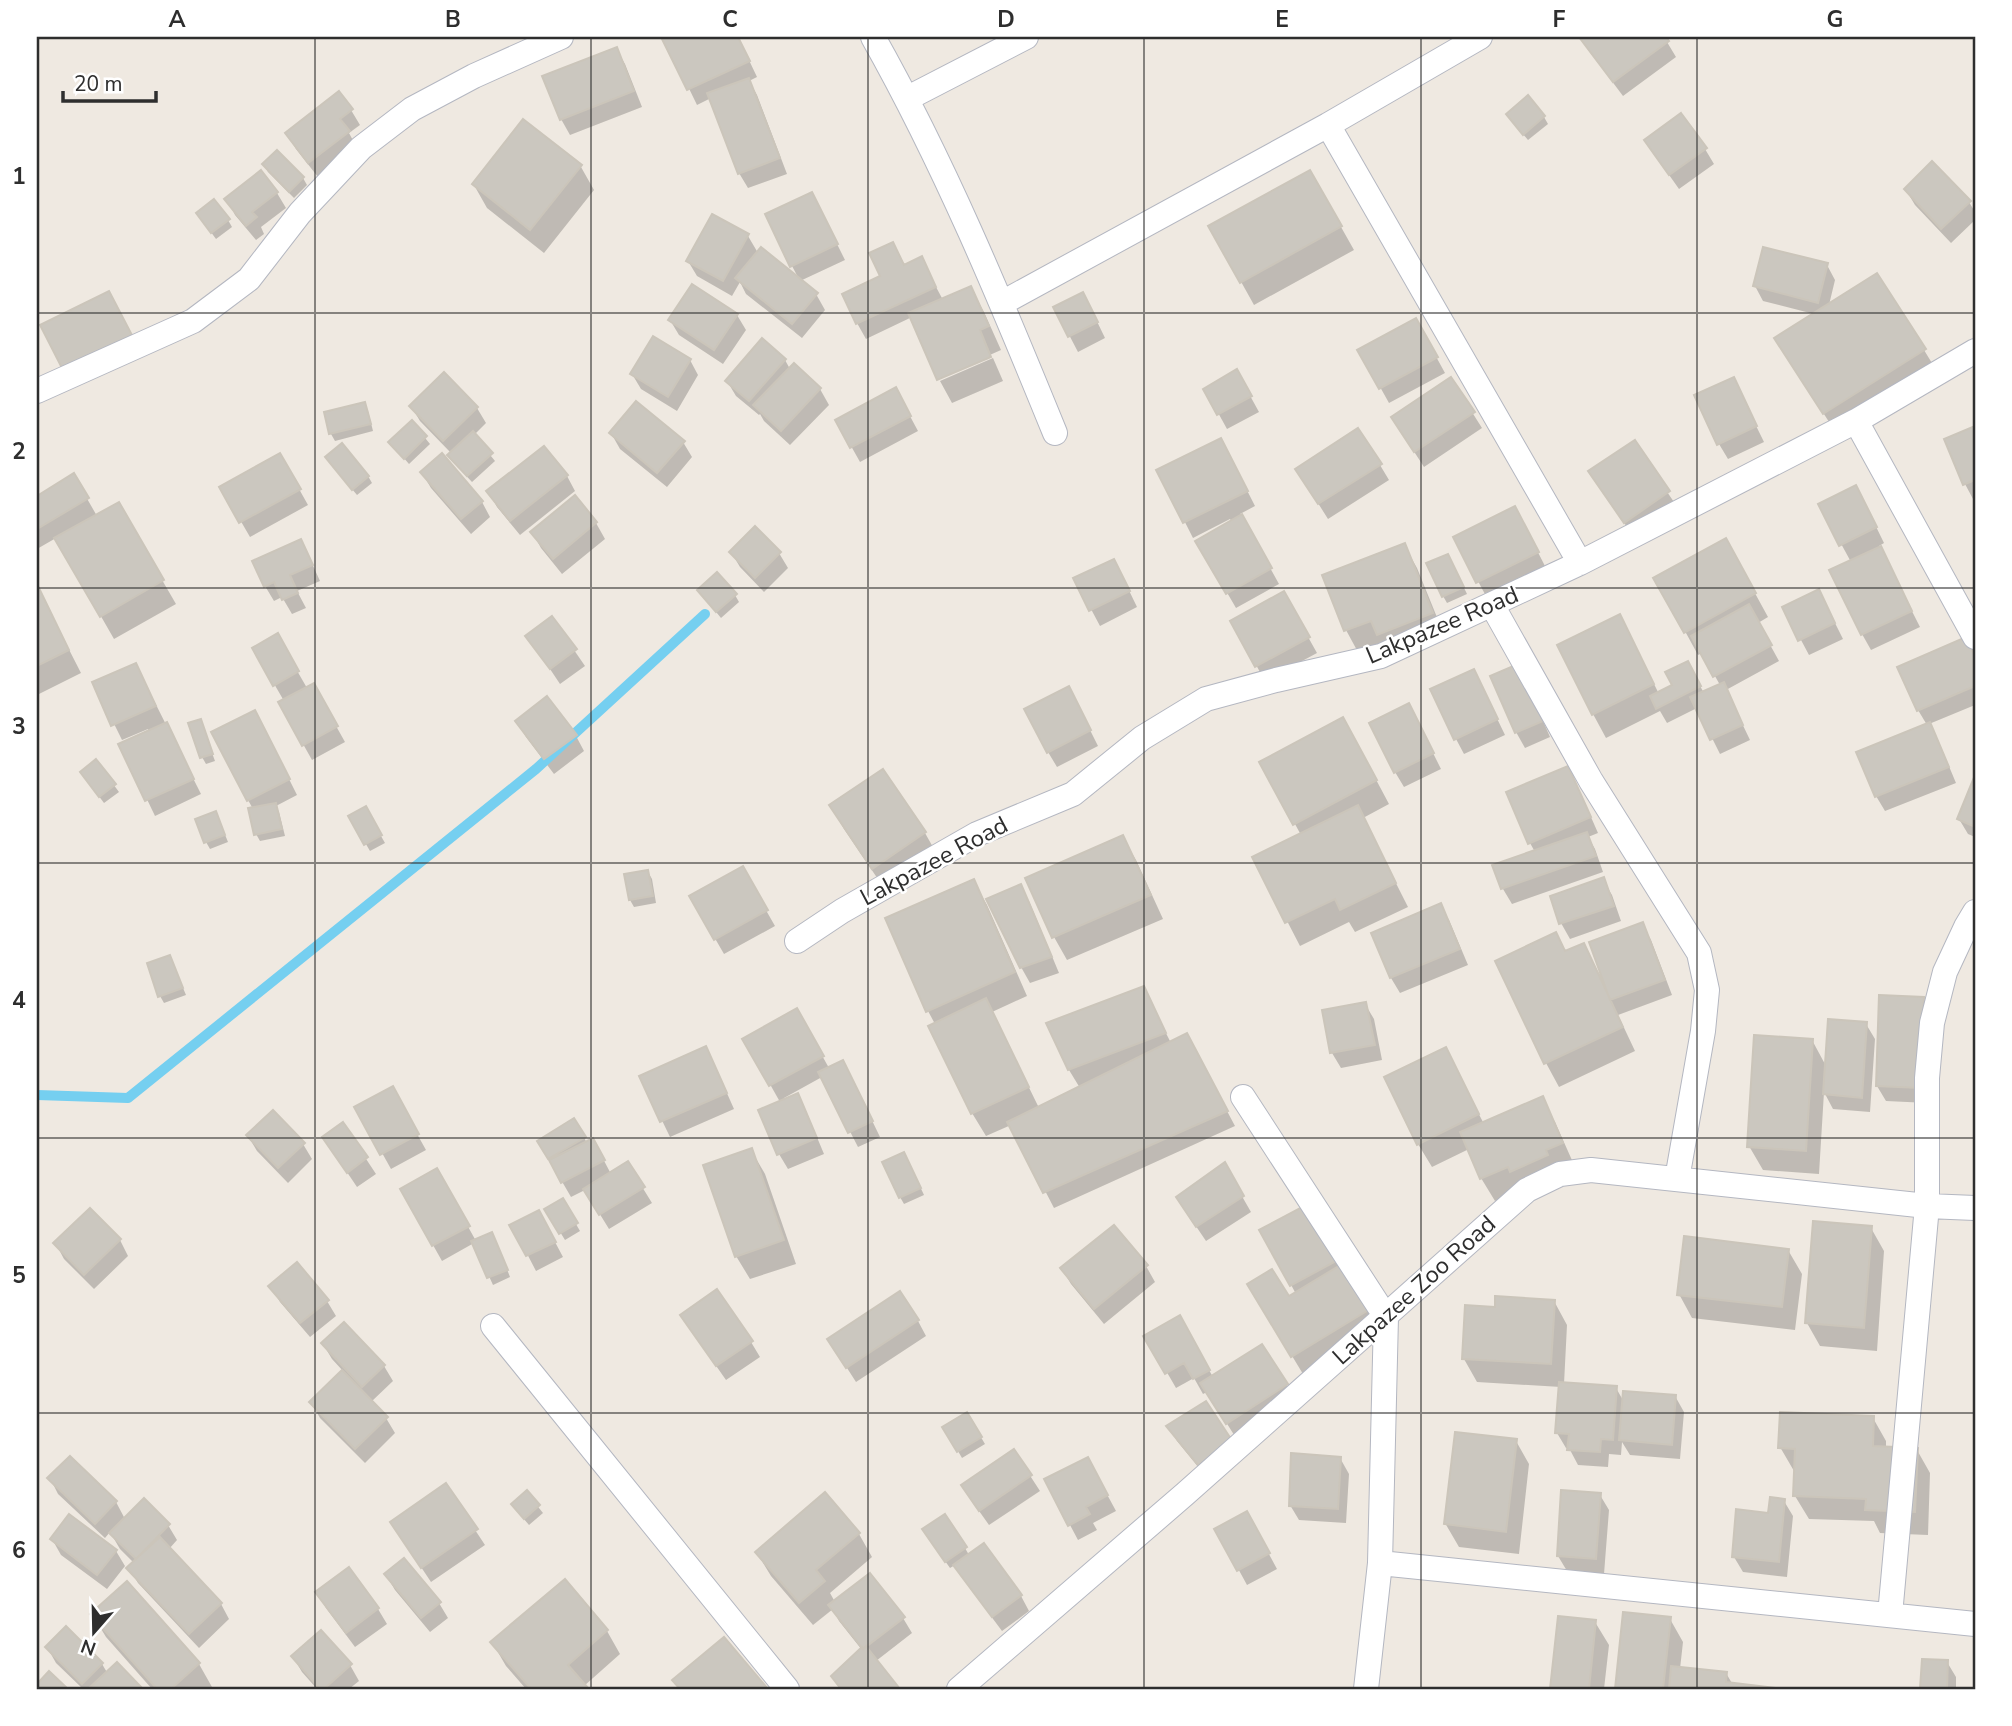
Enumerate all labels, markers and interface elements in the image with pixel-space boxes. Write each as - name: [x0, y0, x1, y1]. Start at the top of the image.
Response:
- text: A: [168, 4, 186, 35]
- text: B: [445, 4, 461, 35]
- text: C: [722, 4, 738, 35]
- text: D: [997, 4, 1015, 35]
- text: E: [1275, 4, 1289, 35]
- text: F: [1553, 4, 1566, 35]
- text: G: [1827, 4, 1843, 35]
- scale bar: [63, 60, 156, 104]
- text: 20 m: [74, 70, 123, 98]
- text: 1: [12, 161, 26, 192]
- text: 2: [12, 436, 26, 467]
- street label: Lakpazee Road: [1361, 578, 1523, 672]
- text: 3: [12, 711, 26, 742]
- street label: Lakpazee Road: [855, 809, 1013, 913]
- text: 4: [12, 985, 26, 1016]
- street label: Lakpazee Zoo Road: [1325, 1208, 1503, 1372]
- text: 5: [12, 1260, 26, 1291]
- text: 6: [12, 1535, 26, 1566]
- north arrow: [60, 1596, 130, 1666]
- text: N: [77, 1632, 100, 1662]

